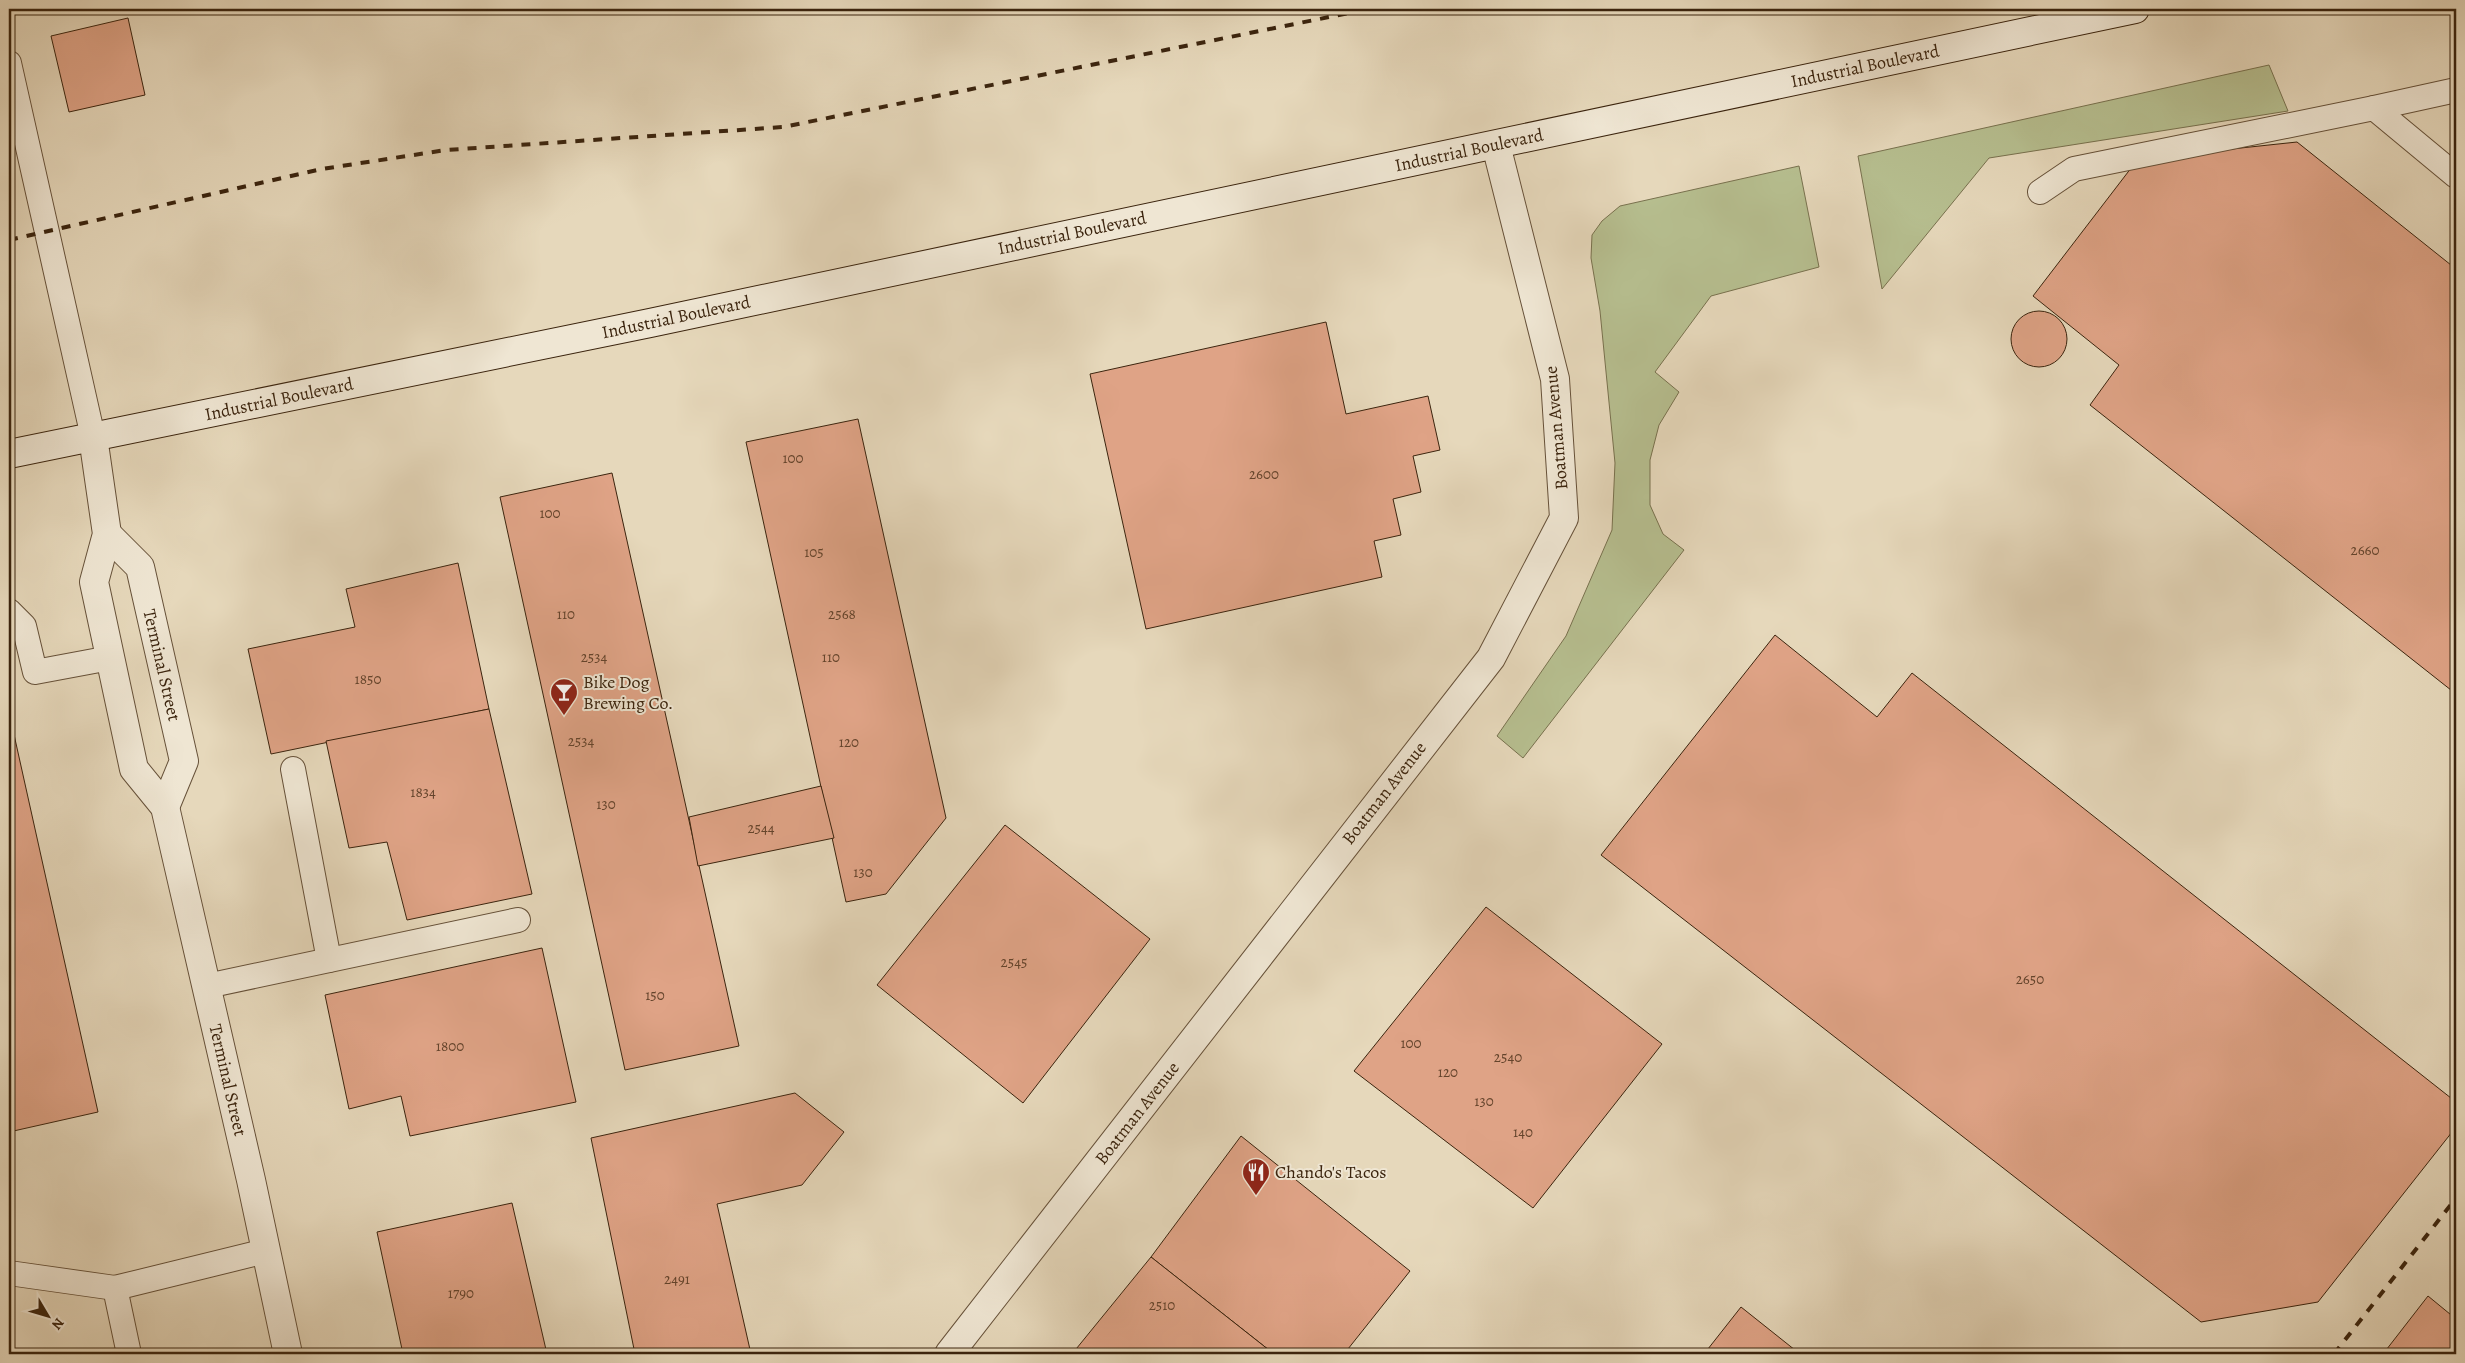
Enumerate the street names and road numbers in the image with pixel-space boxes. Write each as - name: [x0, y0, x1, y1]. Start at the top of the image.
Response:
- street label: Industrial Boulevard: [1789, 38, 1942, 93]
- street label: Industrial Boulevard: [1393, 122, 1546, 177]
- street label: Industrial Boulevard: [996, 205, 1149, 260]
- street label: Industrial Boulevard: [600, 289, 753, 344]
- street label: Boatman Avenue: [1539, 365, 1573, 491]
- street label: Industrial Boulevard: [203, 371, 356, 426]
- street label: Terminal Street: [137, 607, 187, 723]
- street label: Boatman Avenue: [1336, 737, 1432, 849]
- street label: Terminal Street: [203, 1022, 253, 1138]
- street label: Boatman Avenue: [1089, 1057, 1185, 1169]

